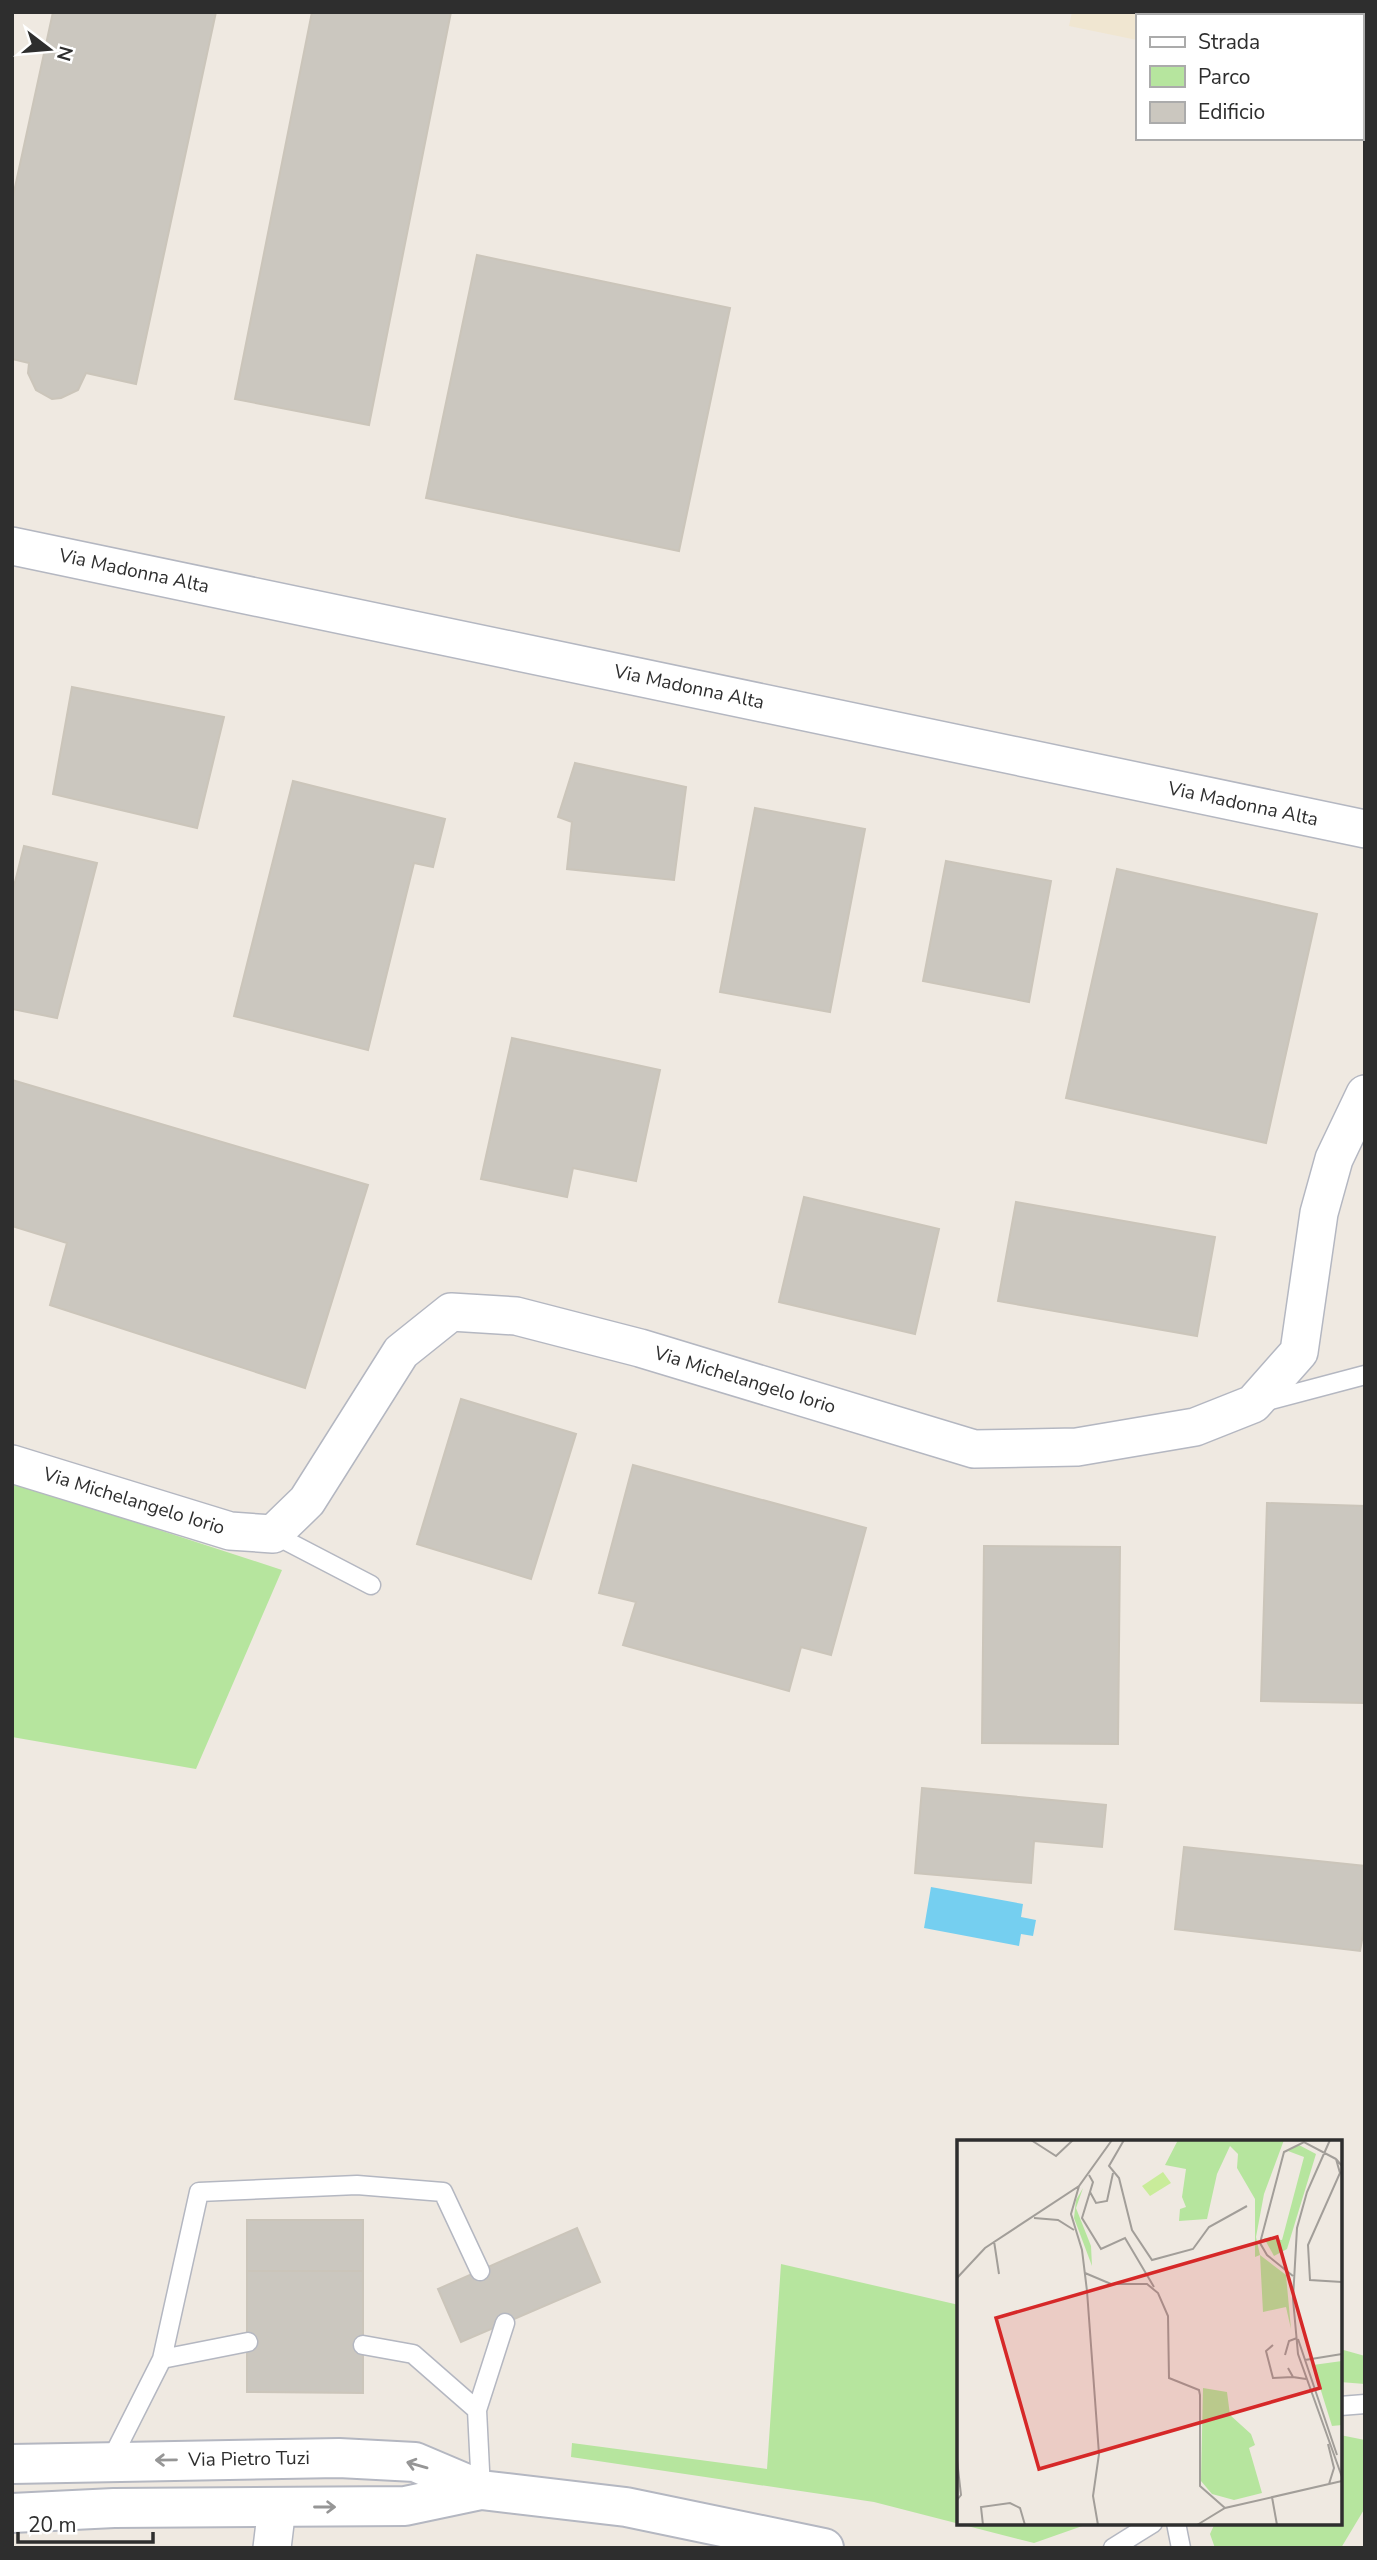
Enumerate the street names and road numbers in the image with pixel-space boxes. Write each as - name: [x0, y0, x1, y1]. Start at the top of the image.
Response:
- street label: Via Madonna Alta: [55, 542, 212, 600]
- street label: Via Madonna Alta: [610, 658, 767, 716]
- street label: Via Madonna Alta: [1164, 775, 1321, 833]
- street label: Via Michelangelo Iorio: [650, 1340, 839, 1420]
- street label: Via Michelangelo Iorio: [39, 1461, 228, 1541]
- street label: Via Pietro Tuzi: [187, 2445, 310, 2473]

